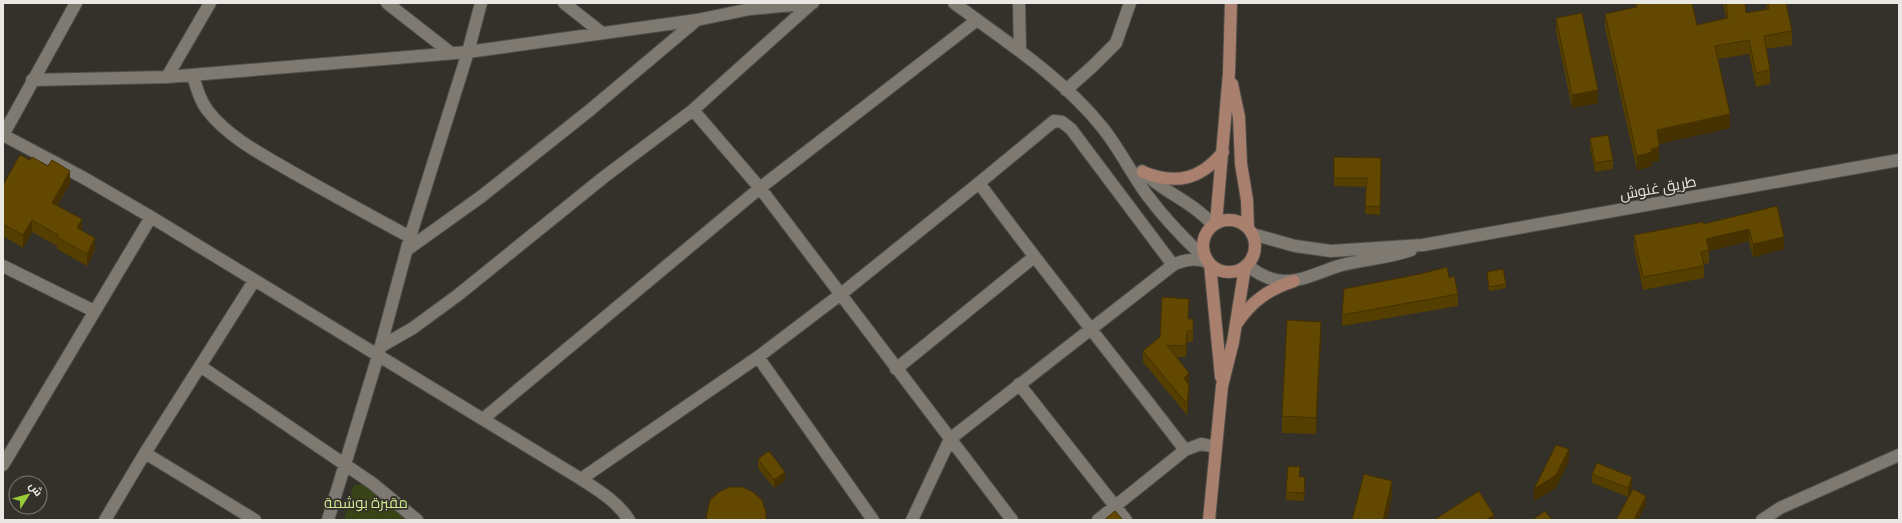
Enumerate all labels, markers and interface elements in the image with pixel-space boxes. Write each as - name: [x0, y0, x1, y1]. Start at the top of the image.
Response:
- street label: طريق غنوش: [1618, 171, 1698, 205]
- north arrow: [8, 475, 48, 515]
- text: ش: [26, 479, 46, 499]
- park label: مقبرة بوشمة: [324, 493, 408, 512]

